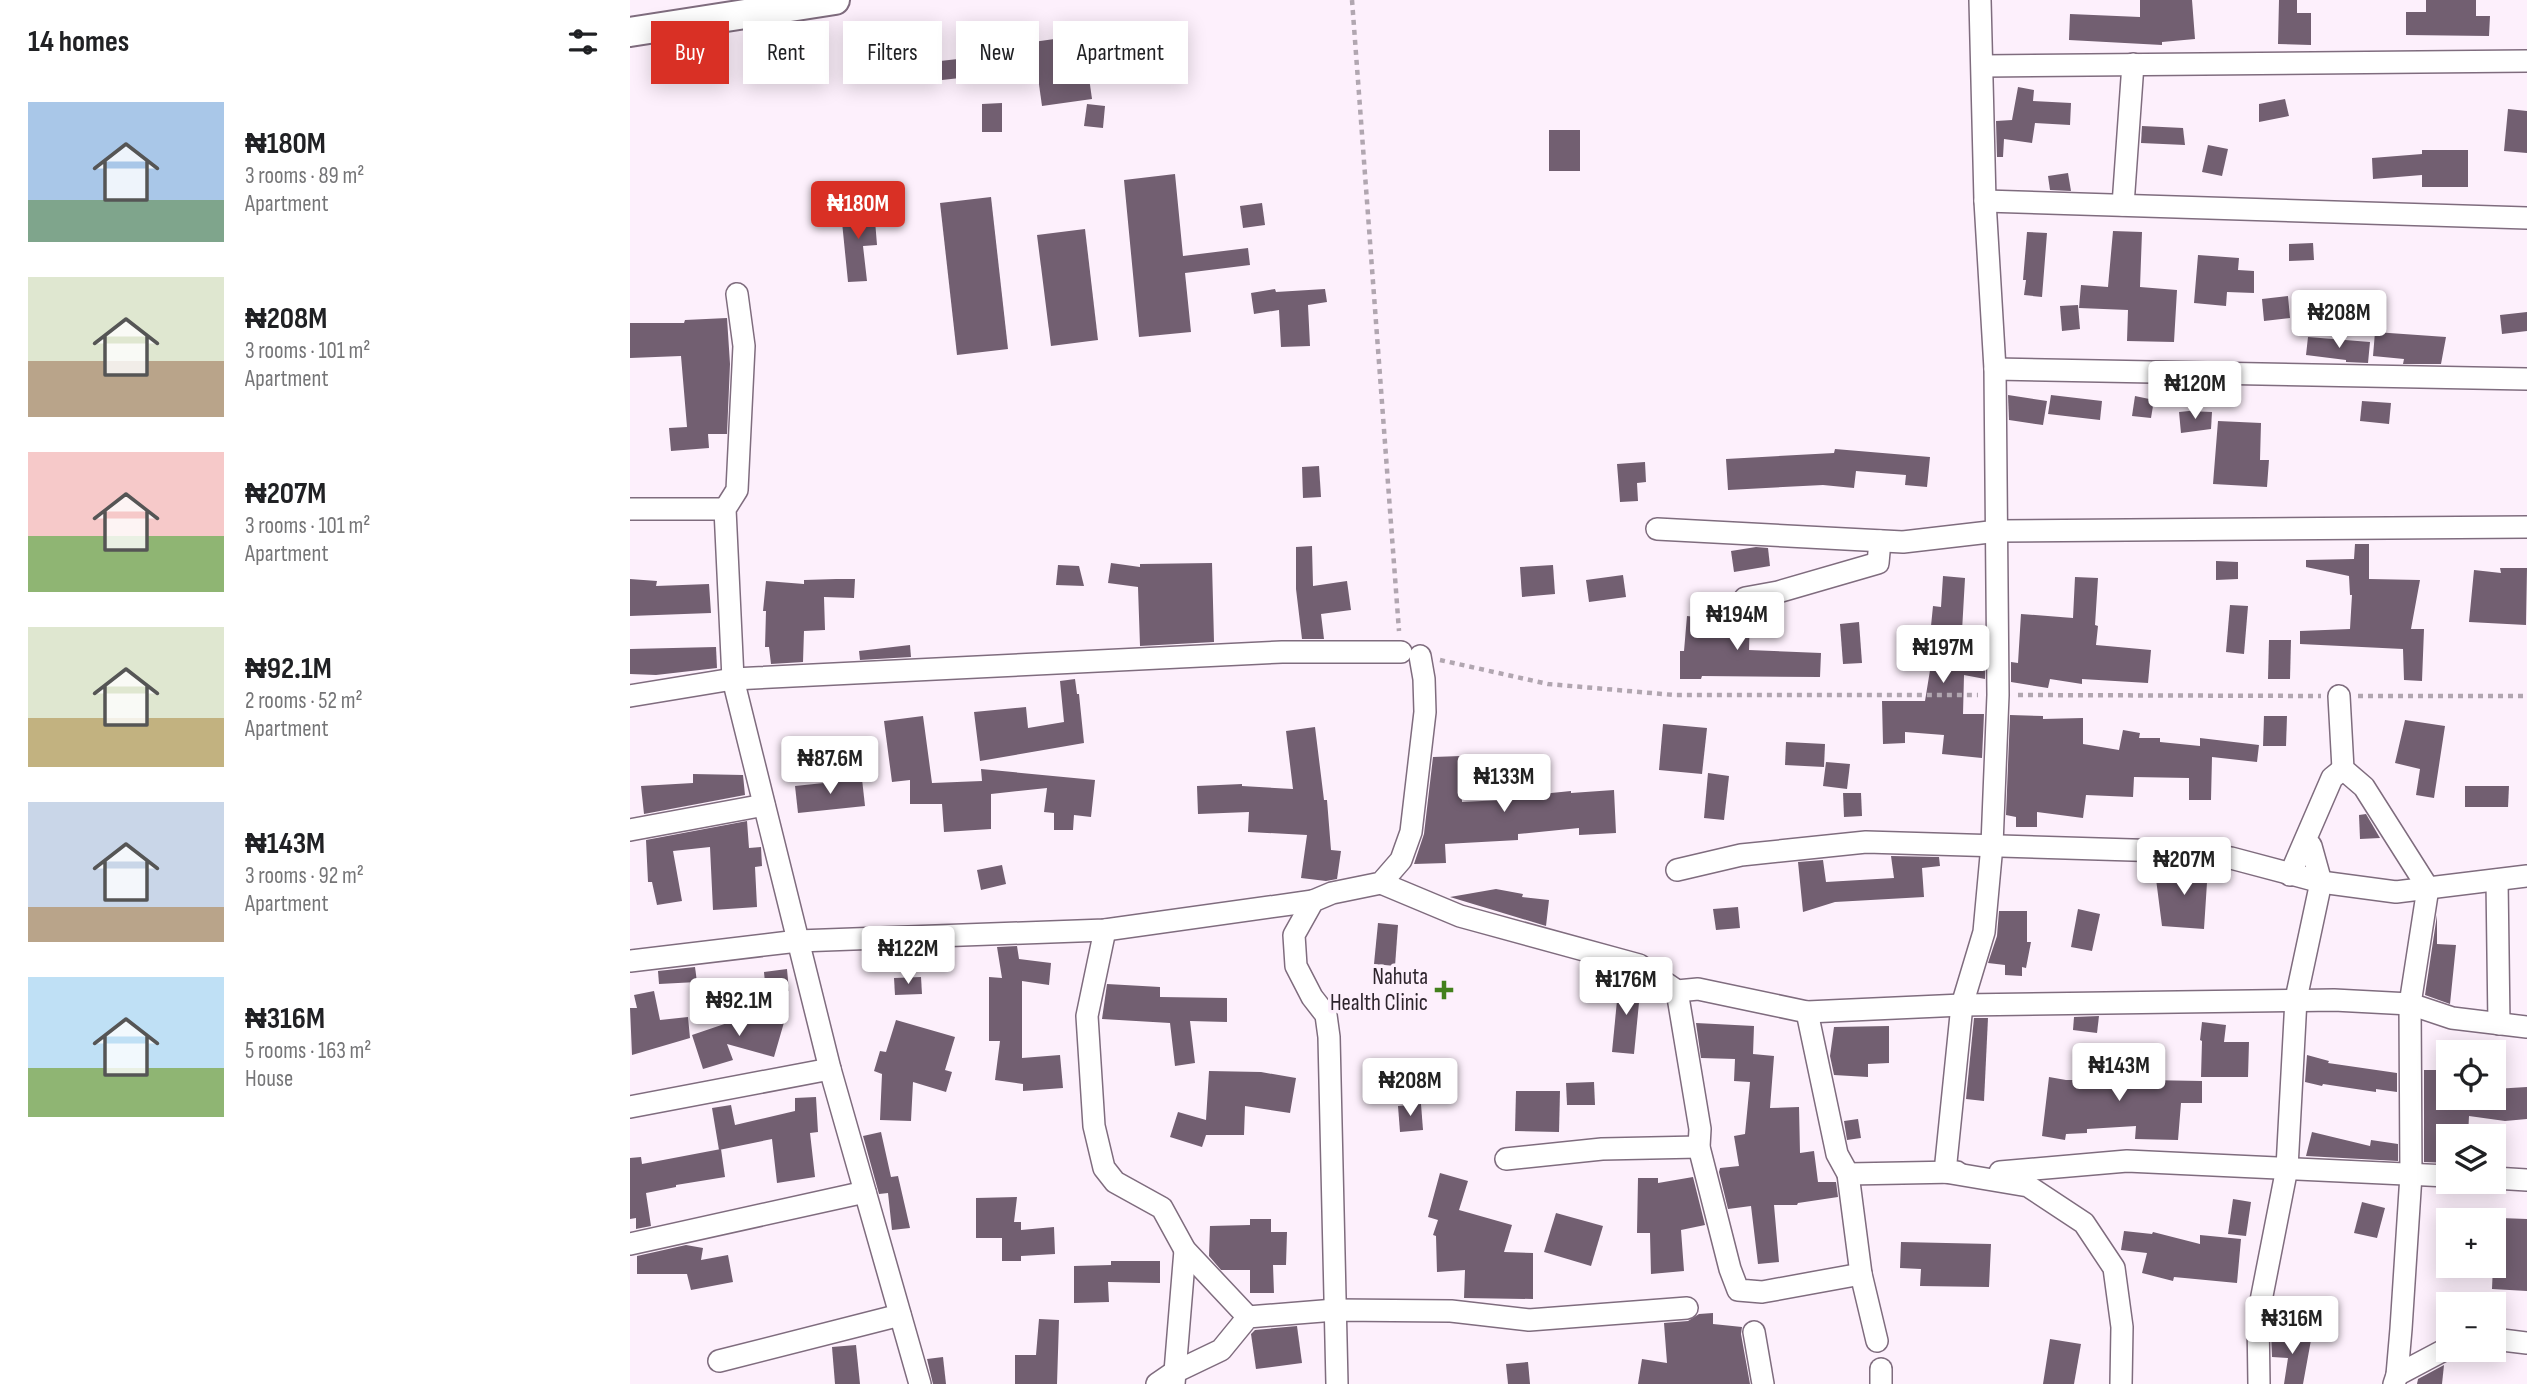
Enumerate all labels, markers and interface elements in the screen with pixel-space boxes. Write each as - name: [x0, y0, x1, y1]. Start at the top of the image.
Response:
- chip: Buy: [651, 21, 729, 84]
- chip: Rent: [743, 21, 829, 84]
- chip: Filters: [843, 21, 942, 84]
- chip: New: [956, 21, 1039, 84]
- chip: Apartment: [1053, 21, 1188, 84]
- icon: filters: [564, 23, 602, 61]
- text: 14 homes: [28, 24, 129, 60]
- text: ₦180M: [245, 126, 326, 162]
- icon: home: [84, 130, 168, 214]
- text: 3 rooms · 89 m²: [245, 162, 364, 190]
- pin: ₦180M: [809, 182, 907, 241]
- text: Apartment: [245, 190, 329, 218]
- text: ₦180M: [827, 190, 889, 218]
- pin: ₦208M: [2290, 290, 2388, 350]
- text: ₦208M: [2307, 299, 2371, 327]
- text: ₦208M: [245, 301, 327, 337]
- icon: home: [84, 305, 168, 389]
- text: 3 rooms · 101 m²: [245, 337, 370, 365]
- pin: ₦120M: [2146, 362, 2244, 421]
- text: Apartment: [245, 365, 329, 393]
- text: ₦120M: [2164, 370, 2226, 398]
- text: ₦207M: [245, 476, 326, 512]
- icon: home: [84, 480, 168, 564]
- text: 3 rooms · 101 m²: [245, 512, 370, 540]
- text: Apartment: [245, 540, 329, 568]
- pin: ₦194M: [1688, 592, 1786, 652]
- text: ₦194M: [1706, 601, 1768, 629]
- pin: ₦197M: [1894, 626, 1992, 685]
- text: ₦197M: [1912, 634, 1974, 662]
- text: ₦92.1M: [245, 651, 332, 687]
- icon: home: [84, 655, 168, 739]
- text: 2 rooms · 52 m²: [245, 687, 363, 715]
- text: Apartment: [245, 715, 329, 743]
- pin: ₦87.6M: [773, 736, 887, 796]
- text: ₦87.6M: [797, 745, 863, 773]
- pin: ₦133M: [1455, 754, 1553, 814]
- text: ₦133M: [1474, 763, 1534, 791]
- text: ₦143M: [245, 826, 325, 862]
- icon: home: [84, 830, 168, 914]
- pin: ₦207M: [2135, 838, 2233, 897]
- text: ₦207M: [2153, 846, 2215, 874]
- text: 3 rooms · 92 m²: [245, 862, 364, 890]
- text: Apartment: [245, 890, 329, 918]
- pin: ₦122M: [859, 926, 957, 986]
- text: ₦122M: [878, 935, 938, 963]
- pin: ₦176M: [1577, 958, 1675, 1017]
- place label: Nahuta Health Clinic: [1330, 963, 1428, 1017]
- text: ₦176M: [1596, 966, 1656, 994]
- pin: ₦92.1M: [682, 978, 796, 1038]
- marker: Nahuta Health Clinic: [1434, 980, 1454, 1000]
- text: ₦92.1M: [706, 987, 772, 1015]
- text: ₦316M: [245, 1001, 325, 1037]
- icon: home: [84, 1005, 168, 1089]
- text: 5 rooms · 163 m²: [245, 1037, 371, 1065]
- map controls: [2436, 1040, 2506, 1362]
- button: locate: [2436, 1040, 2506, 1110]
- pin: ₦143M: [2070, 1044, 2168, 1103]
- text: ₦143M: [2088, 1052, 2150, 1080]
- pin: ₦208M: [1361, 1058, 1459, 1118]
- text: House: [245, 1065, 293, 1093]
- text: ₦208M: [1378, 1067, 1442, 1095]
- button: layers: [2436, 1124, 2506, 1194]
- button: +: [2436, 1208, 2506, 1278]
- button: −: [2436, 1292, 2506, 1362]
- pin: ₦316M: [2243, 1296, 2341, 1356]
- text: ₦316M: [2261, 1305, 2323, 1333]

